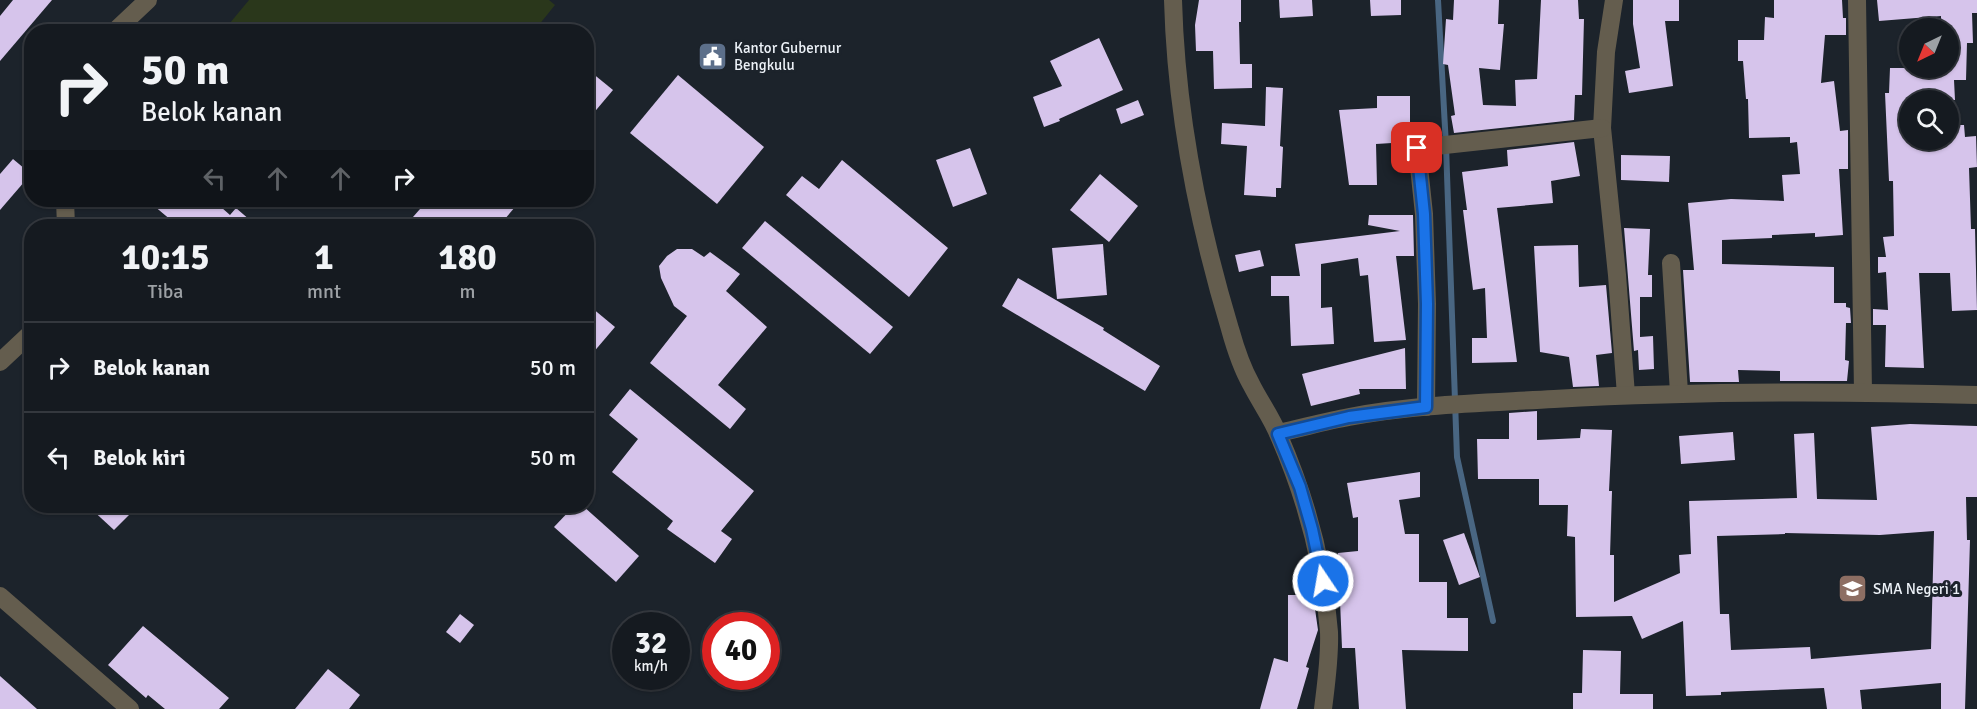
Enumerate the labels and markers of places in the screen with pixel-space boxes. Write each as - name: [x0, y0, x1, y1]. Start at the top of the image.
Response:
- place label: Kantor Gubernur Bengkulu: [734, 39, 842, 74]
- public building icon: Kantor Gubernur Bengkulu: [697, 41, 729, 73]
- pin: [1391, 122, 1442, 173]
- school or university icon: SMA Negeri 1: [1836, 573, 1868, 605]
- place label: SMA Negeri 1: [1873, 580, 1960, 598]

